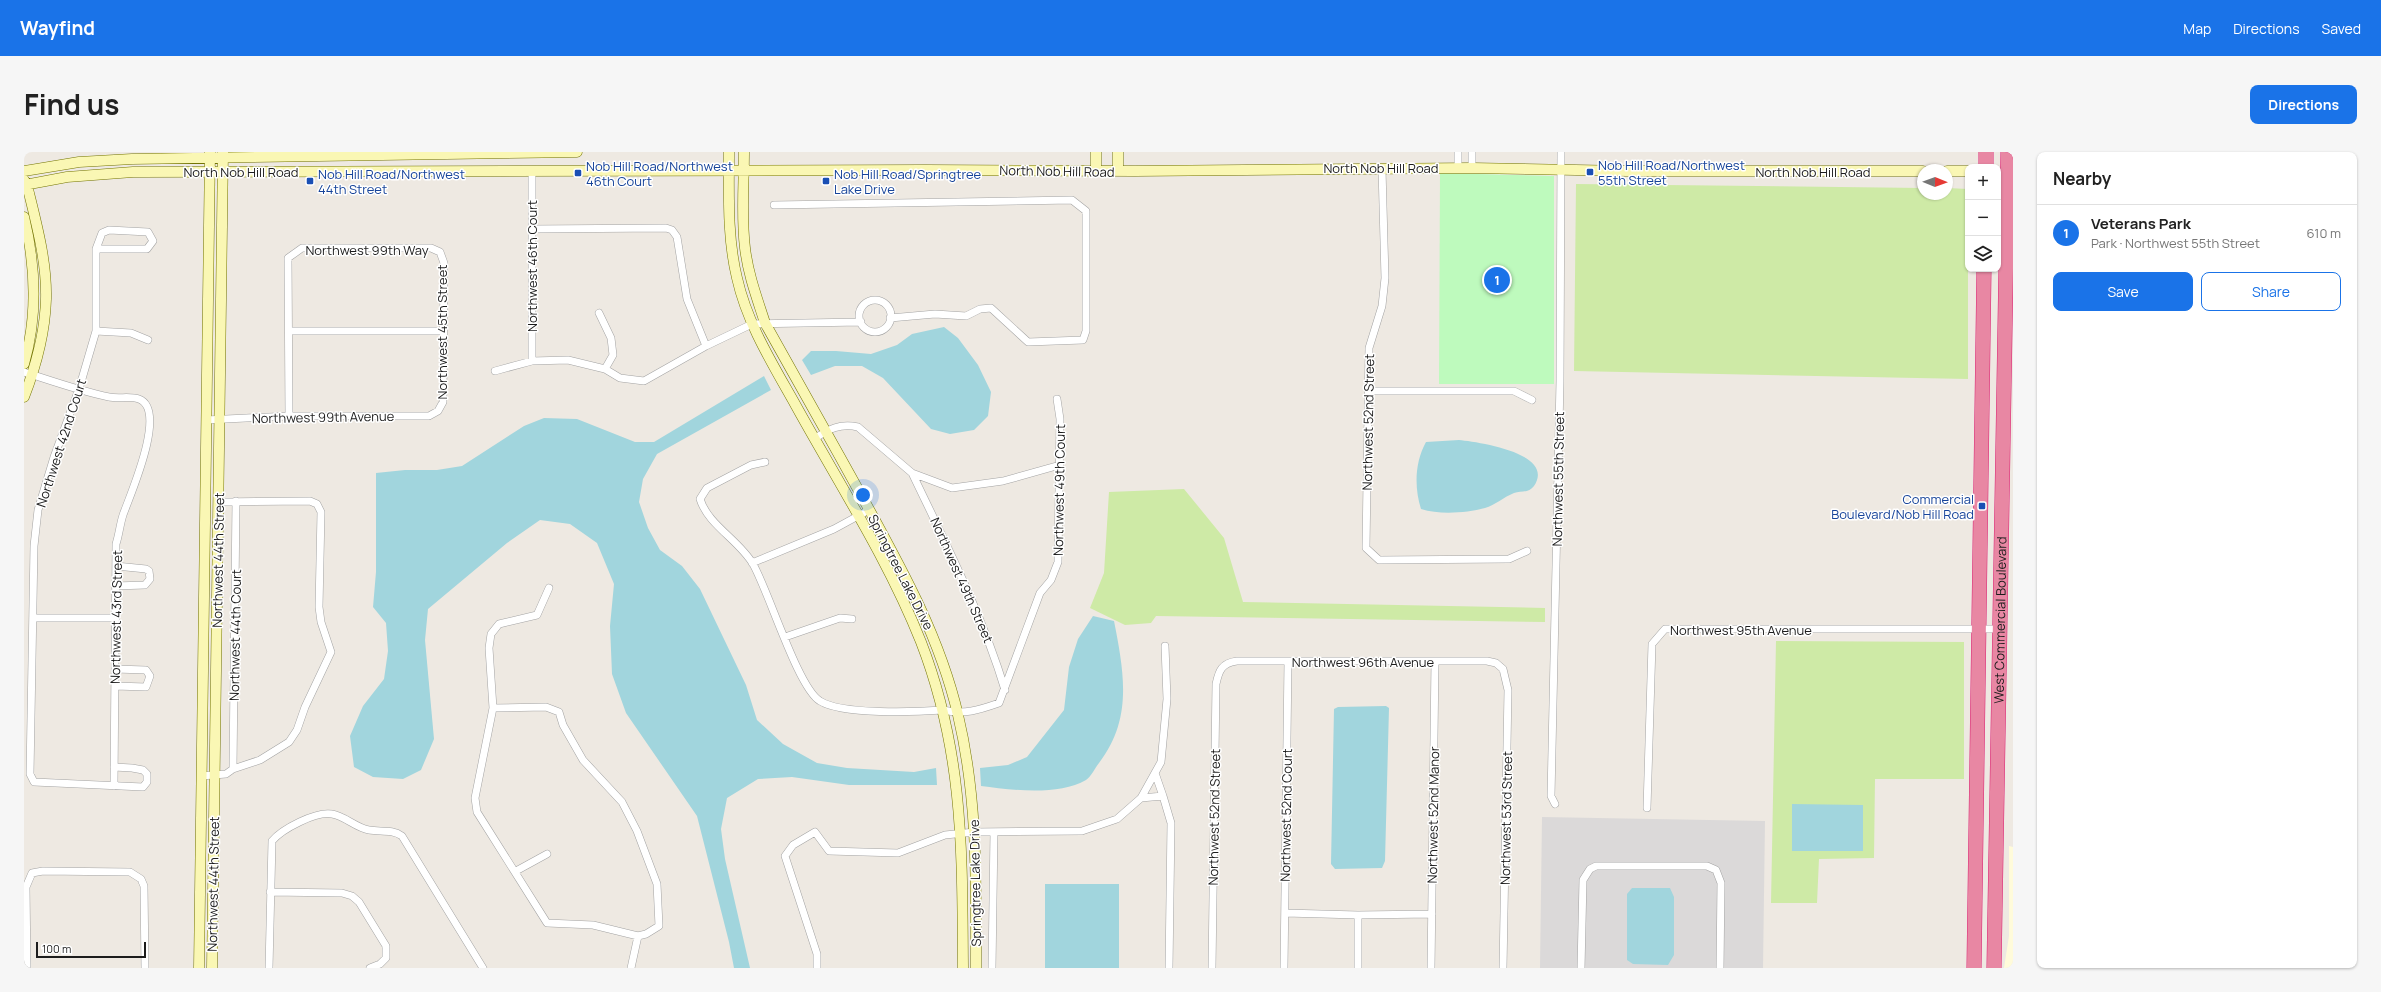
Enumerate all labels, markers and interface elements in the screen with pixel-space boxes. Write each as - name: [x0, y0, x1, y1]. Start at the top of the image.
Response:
- text: Wayfind: [20, 15, 95, 41]
- text: Map: [2183, 19, 2211, 38]
- text: Directions: [2233, 19, 2300, 38]
- text: Saved: [2322, 19, 2361, 38]
- text: Find us: [24, 85, 119, 123]
- button: Directions: [2250, 85, 2357, 124]
- place label: Nob Hill Road/Northwest 55th Street: [1598, 156, 1745, 189]
- place label: Nob Hill Road/Northwest 46th Court: [586, 157, 733, 190]
- street label: North Nob Hill Road: [1323, 159, 1439, 177]
- street label: North Nob Hill Road: [999, 161, 1115, 181]
- street label: North Nob Hill Road: [183, 163, 299, 181]
- street label: North Nob Hill Road: [1755, 163, 1871, 181]
- north arrow: [1917, 164, 1953, 200]
- map controls: [1965, 164, 2001, 272]
- button: +: [1965, 164, 2001, 200]
- place label: Nob Hill Road/Northwest 44th Street: [318, 165, 465, 198]
- place label: Nob Hill Road/Springtree Lake Drive: [834, 165, 982, 198]
- marker: Nob Hill Road/Northwest 55th Street: [1585, 167, 1595, 177]
- text: Nearby: [2053, 167, 2111, 190]
- marker: Nob Hill Road/Northwest 46th Court: [573, 168, 583, 178]
- marker: Nob Hill Road/Northwest 44th Street: [305, 176, 315, 186]
- marker: Nob Hill Road/Springtree Lake Drive: [821, 176, 831, 186]
- street label: Northwest 46th Court: [523, 200, 541, 332]
- button: −: [1965, 200, 2001, 236]
- text: Veterans Park: [2091, 213, 2191, 234]
- text: 1: [2063, 224, 2069, 242]
- text: 610 m: [2307, 224, 2341, 242]
- text: Park · Northwest 55th Street: [2091, 234, 2260, 252]
- button: layers: [1965, 236, 2001, 272]
- street label: Northwest 99th Way: [305, 241, 429, 259]
- street label: Northwest 45th Street: [433, 264, 451, 400]
- pin: 1: [1484, 265, 1510, 295]
- button: Save: [2053, 272, 2193, 311]
- button: Share: [2201, 272, 2341, 311]
- street label: Northwest 52nd Street: [1358, 353, 1378, 491]
- street label: Northwest 42nd Court: [32, 377, 90, 509]
- street label: Northwest 99th Avenue: [252, 407, 395, 427]
- street label: Northwest 55th Street: [1548, 411, 1568, 547]
- street label: Northwest 49th Court: [1049, 424, 1069, 556]
- your location: [853, 485, 873, 505]
- place label: Commercial Boulevard/Nob Hill Road: [1831, 490, 1974, 523]
- street label: Northwest 44th Street: [208, 492, 228, 628]
- marker: Commercial Boulevard/Nob Hill Road: [1977, 501, 1987, 511]
- street label: Springtree Lake Drive: [864, 511, 938, 633]
- street label: Northwest 49th Street: [926, 514, 998, 646]
- street label: West Commercial Boulevard: [1990, 536, 2010, 704]
- street label: Northwest 43rd Street: [106, 550, 126, 684]
- street label: Northwest 44th Court: [225, 569, 245, 701]
- street label: Northwest 95th Avenue: [1670, 621, 1812, 639]
- street label: Northwest 96th Avenue: [1292, 653, 1435, 671]
- street label: Northwest 52nd Manor: [1423, 746, 1443, 884]
- street label: Northwest 52nd Street: [1204, 748, 1224, 886]
- street label: Northwest 52nd Court: [1276, 748, 1296, 882]
- street label: Northwest 53rd Street: [1496, 751, 1516, 885]
- street label: Northwest 44th Street: [203, 816, 223, 952]
- street label: Springtree Lake Drive: [965, 819, 985, 947]
- scale bar: [36, 940, 146, 959]
- text: 100 m: [42, 941, 71, 956]

